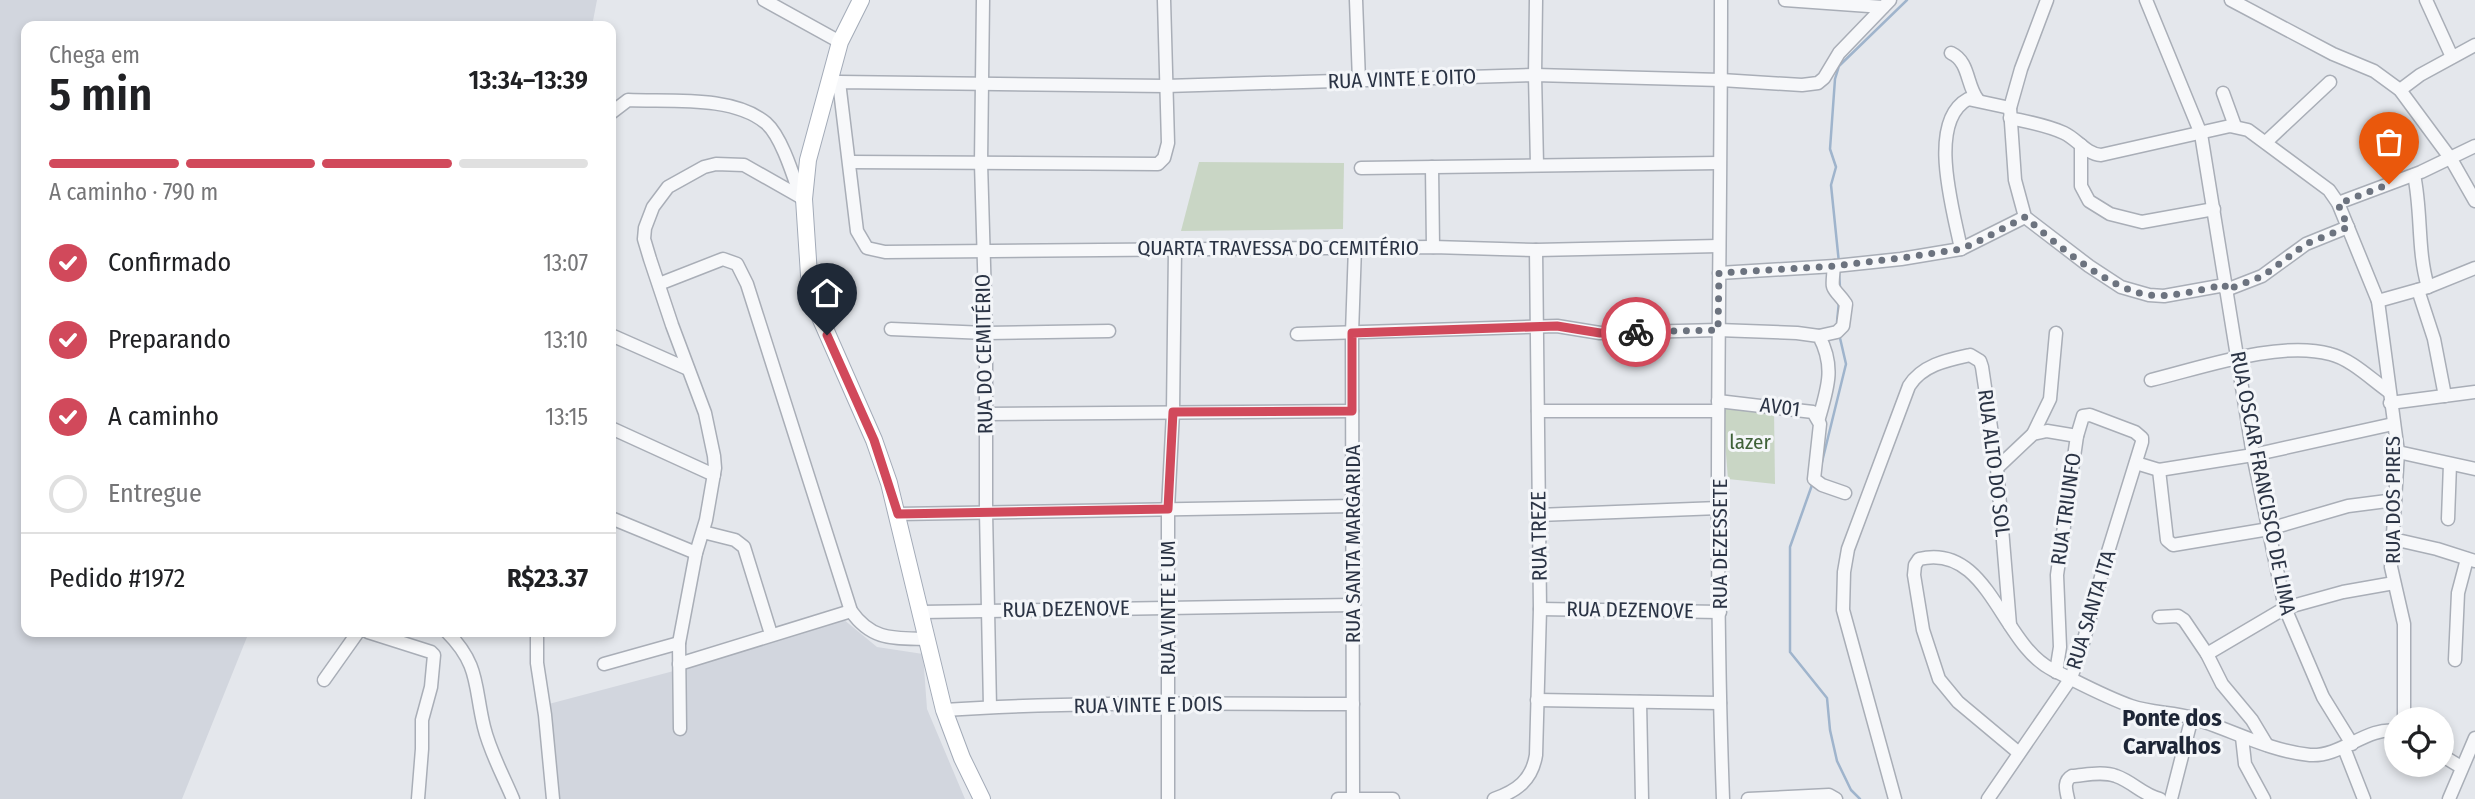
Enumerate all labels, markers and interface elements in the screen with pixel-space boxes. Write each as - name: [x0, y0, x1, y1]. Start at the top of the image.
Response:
- text: Chega em: [49, 41, 140, 69]
- street label: RUA VINTE E OITO: [1327, 63, 1477, 95]
- text: 13:34–13:39: [469, 65, 588, 96]
- text: 5 min: [49, 67, 152, 122]
- pin: [2359, 112, 2419, 184]
- icon: bag: [2370, 123, 2408, 161]
- text: A caminho · 790 m: [49, 178, 218, 206]
- street label: QUARTA TRAVESSA DO CEMITÉRIO: [1137, 235, 1419, 261]
- icon: check: [49, 244, 87, 282]
- text: Confirmado: [108, 247, 231, 278]
- text: 13:07: [543, 249, 588, 277]
- pin: [797, 263, 857, 335]
- icon: home: [808, 274, 846, 312]
- street label: RUA DO CEMITÉRIO: [970, 274, 998, 434]
- courier: [1601, 297, 1671, 367]
- icon: bike: [1617, 313, 1655, 351]
- icon: check: [49, 321, 87, 359]
- text: Preparando: [108, 324, 231, 355]
- text: 13:10: [544, 326, 588, 354]
- street label: RUA OSCAR FRANCISCO DE LIMA: [2225, 349, 2301, 617]
- street label: RUA ALTO DO SOL: [1972, 388, 2016, 539]
- street label: AV01: [1759, 392, 1801, 422]
- icon: check: [49, 398, 87, 436]
- text: A caminho: [108, 401, 219, 432]
- text: 13:15: [545, 403, 588, 431]
- park label: lazer: [1729, 429, 1771, 455]
- street label: RUA DOS PIRES: [2380, 436, 2406, 564]
- street label: RUA SANTA MARGARIDA: [1340, 445, 1366, 643]
- street label: RUA TRIUNFO: [2045, 451, 2087, 567]
- text: Entregue: [108, 478, 202, 509]
- street label: RUA DEZESSETE: [1707, 478, 1733, 609]
- street label: RUA TREZE: [1525, 491, 1553, 581]
- street label: RUA VINTE E UM: [1155, 541, 1181, 675]
- street label: RUA SANTA ITA: [2061, 547, 2121, 673]
- text: Pedido #1972: [49, 563, 185, 594]
- text: R$23.37: [507, 563, 588, 594]
- street label: RUA DEZENOVE: [1002, 595, 1130, 623]
- street label: RUA DEZENOVE: [1566, 596, 1694, 624]
- street label: RUA VINTE E DOIS: [1073, 691, 1223, 719]
- district label: Ponte dos Carvalhos: [2122, 704, 2222, 760]
- map controls: [2384, 707, 2454, 777]
- button: locate: [2384, 707, 2454, 777]

